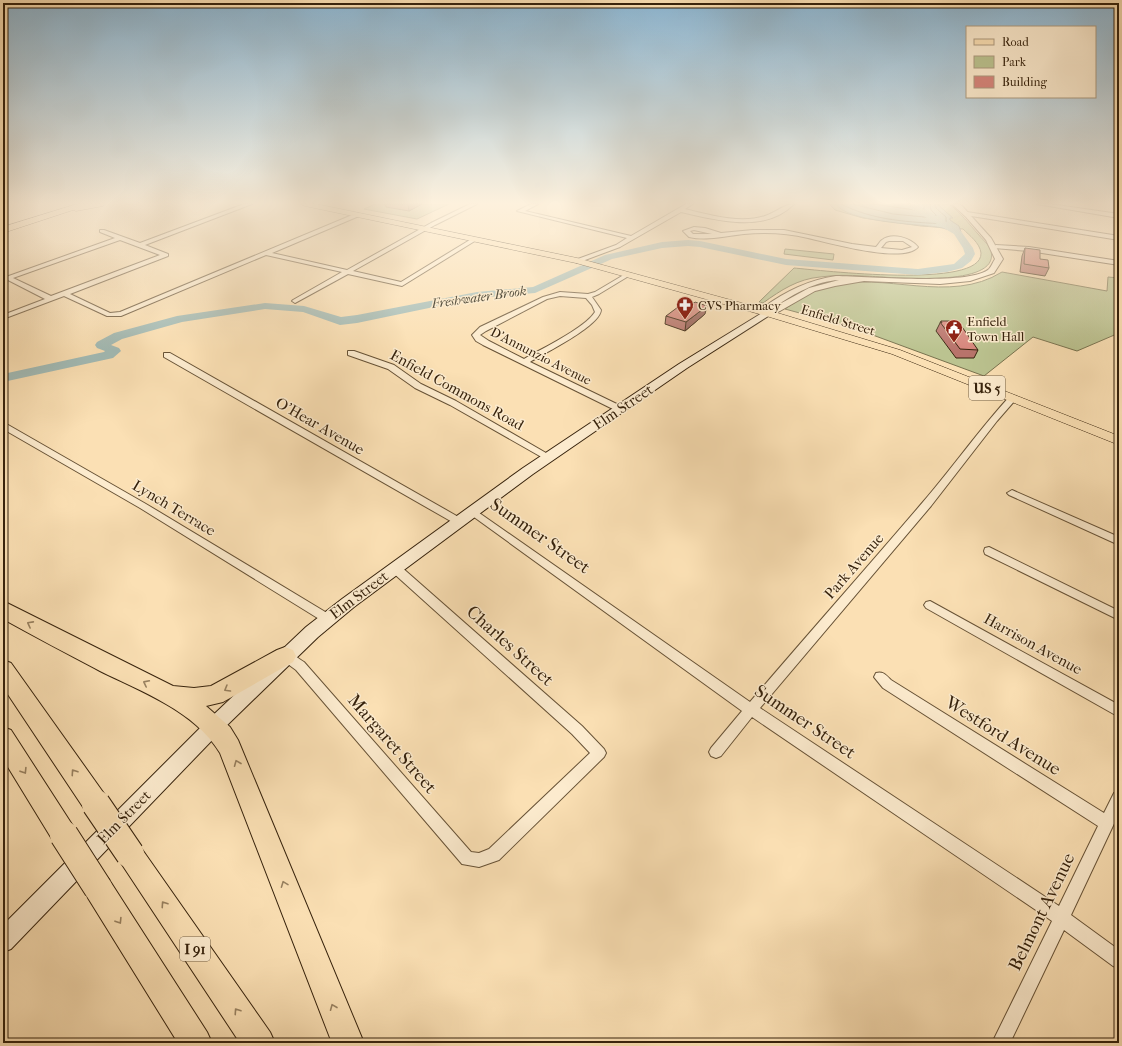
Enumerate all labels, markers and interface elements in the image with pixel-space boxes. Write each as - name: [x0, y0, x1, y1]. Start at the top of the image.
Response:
- legend: [966, 26, 1096, 98]
- text: Road: [1002, 35, 1029, 49]
- text: Park: [1002, 55, 1027, 69]
- text: Building: [1002, 75, 1047, 89]
- water label: Freshwater Brook: [430, 283, 528, 311]
- pharmacy icon: CVS Pharmacy: [675, 295, 695, 320]
- place label: CVS Pharmacy: [698, 298, 782, 313]
- street label: Enfield Street: [799, 302, 877, 339]
- place label: Enfield Town Hall: [967, 314, 1025, 344]
- public building icon: Enfield Town Hall: [944, 318, 964, 343]
- street label: D'Annunzio Avenue: [488, 324, 594, 388]
- street label: Enfield Commons Road: [387, 346, 528, 435]
- road number: US 5: [969, 376, 1005, 400]
- street label: Elm Street: [590, 380, 657, 434]
- street label: O'Hear Avenue: [273, 393, 368, 459]
- street label: Lynch Terrace: [129, 476, 219, 540]
- street label: Summer Street: [486, 494, 594, 579]
- street label: Park Avenue: [820, 529, 888, 603]
- street label: Elm Street: [326, 567, 392, 623]
- street label: Charles Street: [462, 601, 558, 691]
- street label: Harrison Avenue: [981, 610, 1086, 679]
- one-way arrow: [27, 621, 34, 629]
- one-way arrow: [142, 681, 150, 688]
- street label: Summer Street: [751, 681, 860, 764]
- one-way arrow: [224, 685, 231, 692]
- street label: Margaret Street: [343, 690, 441, 798]
- street label: Westford Avenue: [941, 692, 1065, 780]
- one-way arrow: [233, 760, 241, 767]
- one-way arrow: [19, 767, 27, 774]
- one-way arrow: [71, 769, 79, 776]
- street label: Elm Street: [93, 786, 155, 848]
- street label: Belmont Avenue: [1004, 850, 1080, 974]
- one-way arrow: [280, 881, 288, 888]
- one-way arrow: [162, 901, 169, 908]
- one-way arrow: [114, 917, 122, 924]
- road number: I 91: [180, 937, 210, 961]
- one-way arrow: [330, 1003, 338, 1010]
- one-way arrow: [234, 1008, 242, 1015]

